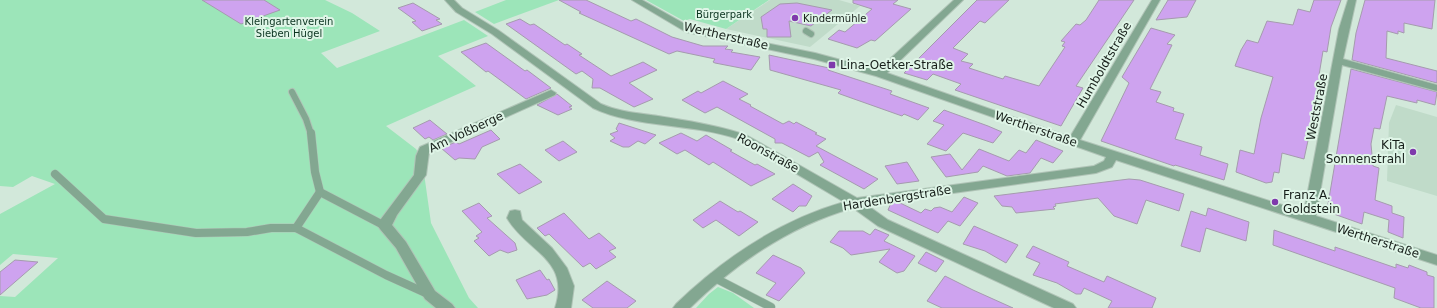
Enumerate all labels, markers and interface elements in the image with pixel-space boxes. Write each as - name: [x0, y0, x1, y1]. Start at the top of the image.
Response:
- park label: Bürgerpark: [696, 9, 752, 20]
- marker: Kindermühle: [790, 13, 800, 23]
- place label: Kindermühle: [803, 13, 866, 24]
- park label: Kleingartenverein Sieben Hügel: [245, 16, 333, 39]
- street label: Wertherstraße: [682, 19, 770, 53]
- street label: Humboldtstraße: [1074, 19, 1134, 111]
- place label: Lina-Oetker-Straße: [840, 58, 953, 72]
- marker: Lina-Oetker-Straße: [827, 60, 837, 70]
- street label: Weststraße: [1304, 72, 1330, 142]
- street label: Wertherstraße: [993, 108, 1079, 150]
- street label: Am Voßberge: [427, 109, 505, 155]
- street label: Roonstraße: [735, 130, 801, 176]
- place label: KiTa Sonnenstrahl: [1326, 138, 1405, 166]
- marker: KiTa Sonnenstrahl: [1408, 147, 1418, 157]
- street label: Hardenbergstraße: [842, 183, 952, 213]
- place label: Franz A. Goldstein: [1283, 188, 1340, 216]
- marker: Franz A. Goldstein: [1270, 197, 1280, 207]
- street label: Wertherstraße: [1335, 221, 1421, 261]

